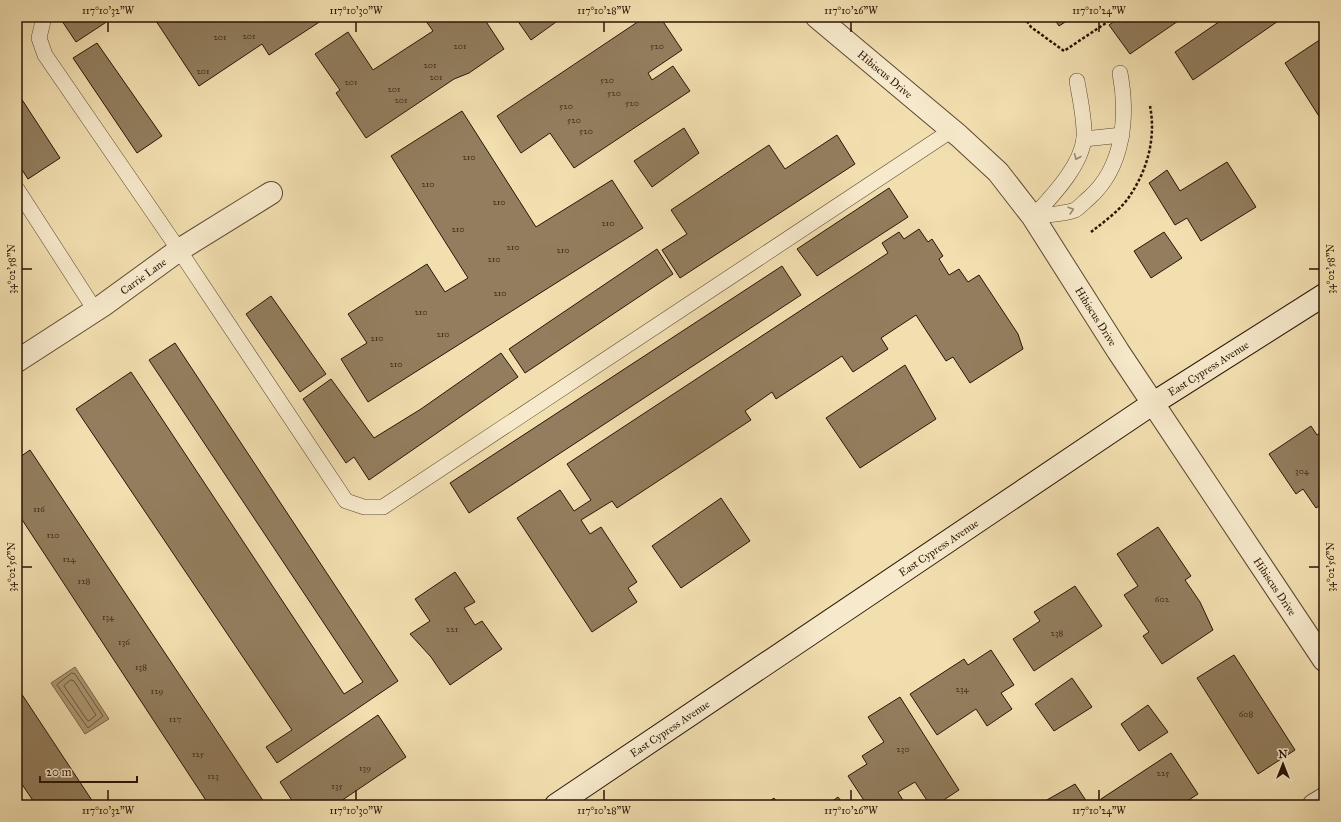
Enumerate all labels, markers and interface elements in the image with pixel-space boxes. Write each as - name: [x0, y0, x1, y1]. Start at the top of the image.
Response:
- text: 117°10'32"W: [82, 5, 135, 17]
- text: 117°10'30"W: [329, 5, 383, 17]
- text: 117°10'28"W: [577, 5, 631, 17]
- text: 117°10'26"W: [824, 5, 878, 17]
- text: 117°10'24"W: [1072, 5, 1126, 17]
- house number: 201: [242, 30, 256, 41]
- house number: 201: [213, 31, 227, 42]
- house number: 201: [453, 40, 467, 51]
- house number: 520: [650, 40, 664, 51]
- street label: Hibiscus Drive: [855, 48, 915, 101]
- house number: 201: [423, 59, 437, 70]
- house number: 201: [196, 65, 210, 76]
- house number: 201: [429, 71, 443, 82]
- house number: 520: [600, 74, 614, 85]
- house number: 201: [344, 76, 358, 87]
- house number: 201: [387, 83, 401, 94]
- house number: 520: [607, 87, 621, 98]
- house number: 201: [394, 94, 408, 105]
- house number: 520: [625, 97, 639, 108]
- house number: 520: [559, 100, 573, 111]
- house number: 520: [567, 114, 581, 125]
- house number: 520: [579, 125, 593, 136]
- house number: 210: [462, 151, 476, 162]
- one-way arrow: [1074, 153, 1082, 161]
- house number: 210: [421, 178, 435, 189]
- house number: 210: [492, 196, 506, 207]
- one-way arrow: [1067, 206, 1074, 215]
- house number: 210: [601, 217, 615, 228]
- house number: 210: [451, 223, 465, 234]
- house number: 210: [506, 241, 520, 252]
- text: 34°02'58"N: [6, 244, 18, 294]
- house number: 210: [556, 244, 570, 255]
- text: 34°02'58"N: [1325, 244, 1337, 294]
- house number: 210: [487, 253, 501, 264]
- street label: Carrie Lane: [118, 255, 169, 298]
- street label: Hibiscus Drive: [1072, 285, 1119, 349]
- house number: 210: [493, 287, 507, 298]
- house number: 210: [414, 306, 428, 317]
- house number: 210: [436, 328, 450, 339]
- house number: 210: [370, 332, 384, 343]
- street label: East Cypress Avenue: [1166, 338, 1252, 399]
- house number: 210: [389, 358, 403, 369]
- house number: 304: [1295, 465, 1310, 476]
- house number: 116: [33, 503, 45, 514]
- street label: East Cypress Avenue: [897, 516, 981, 579]
- house number: 120: [46, 529, 60, 540]
- text: 34°02'56"N: [6, 542, 18, 592]
- text: 34°02'56"N: [1325, 542, 1337, 592]
- house number: 124: [62, 553, 76, 564]
- street label: Hibiscus Drive: [1250, 555, 1299, 619]
- house number: 128: [78, 575, 91, 586]
- house number: 602: [1155, 593, 1170, 604]
- house number: 134: [102, 611, 115, 622]
- house number: 221: [446, 623, 459, 634]
- house number: 238: [1051, 627, 1064, 638]
- house number: 136: [118, 636, 130, 647]
- house number: 138: [135, 661, 147, 672]
- house number: 234: [955, 683, 970, 694]
- house number: 129: [151, 685, 164, 696]
- street label: East Cypress Avenue: [628, 697, 713, 760]
- house number: 608: [1239, 708, 1254, 719]
- house number: 127: [169, 713, 181, 724]
- house number: 230: [896, 743, 910, 754]
- north arrow: [1263, 744, 1303, 784]
- house number: 125: [192, 748, 205, 759]
- text: N: [1278, 748, 1288, 761]
- scale bar: [40, 758, 137, 784]
- house number: 139: [359, 762, 371, 773]
- text: 20 m: [46, 765, 72, 779]
- house number: 225: [1157, 767, 1170, 778]
- house number: 123: [207, 770, 219, 781]
- house number: 135: [331, 780, 343, 791]
- text: 117°10'32"W: [82, 805, 135, 817]
- text: 117°10'30"W: [329, 805, 383, 817]
- text: 117°10'28"W: [577, 805, 631, 817]
- text: 117°10'26"W: [824, 805, 878, 817]
- text: 117°10'24"W: [1072, 805, 1126, 817]

